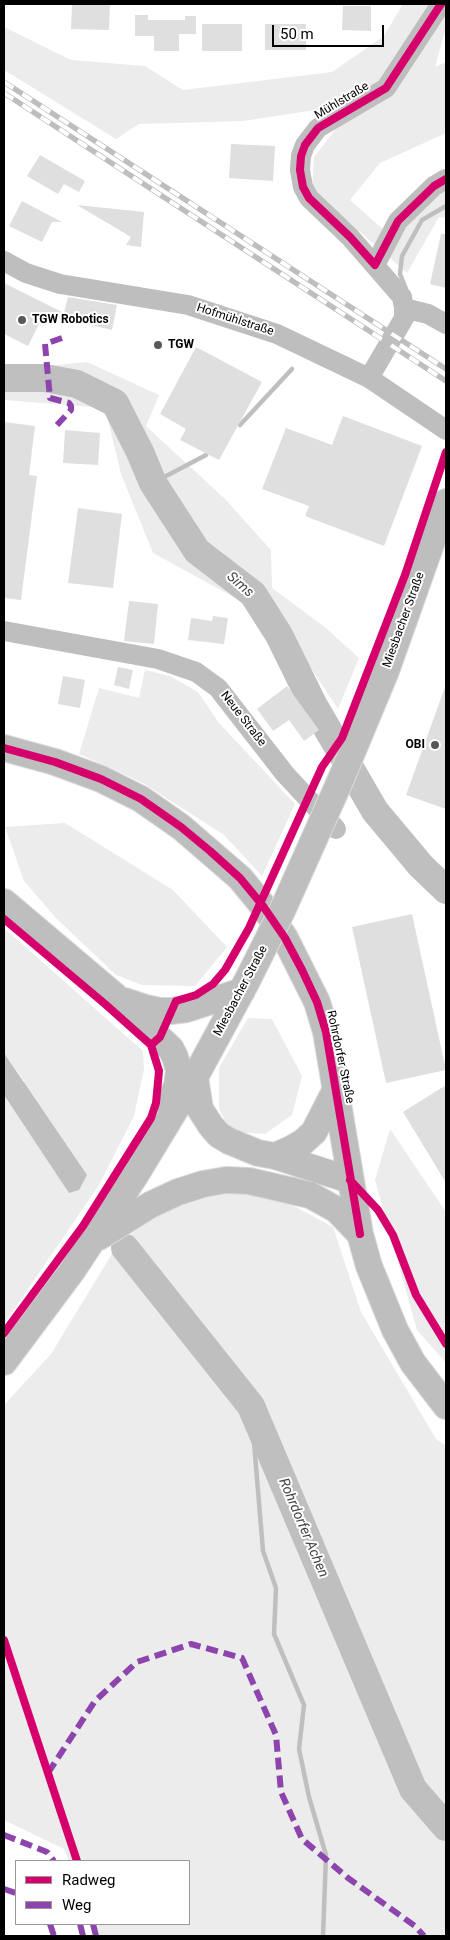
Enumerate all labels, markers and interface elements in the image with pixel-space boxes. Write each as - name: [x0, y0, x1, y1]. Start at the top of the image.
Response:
- scale bar: [275, 15, 388, 47]
- text: 50 m: [280, 25, 314, 43]
- street label: Mühlstraße: [312, 79, 372, 123]
- street label: Hofmühlstraße: [195, 301, 275, 339]
- place label: TGW Robotics: [32, 313, 109, 327]
- marker: TGW Robotics: [16, 314, 28, 326]
- place label: TGW: [168, 338, 194, 352]
- marker: TGW: [152, 339, 164, 351]
- water label: Sims: [223, 569, 257, 601]
- street label: Miesbacher Straße: [380, 570, 428, 670]
- street label: Neue Straße: [217, 689, 269, 749]
- place label: OBI: [406, 738, 425, 752]
- marker: OBI: [429, 739, 441, 751]
- street label: Miesbacher Straße: [211, 943, 271, 1039]
- street label: Rohrdorfer Straße: [323, 1009, 357, 1105]
- water label: Rohrdorfer Achen: [275, 1476, 331, 1580]
- legend: [15, 1860, 190, 1925]
- text: Radweg: [62, 1871, 116, 1889]
- text: Weg: [62, 1896, 91, 1914]

